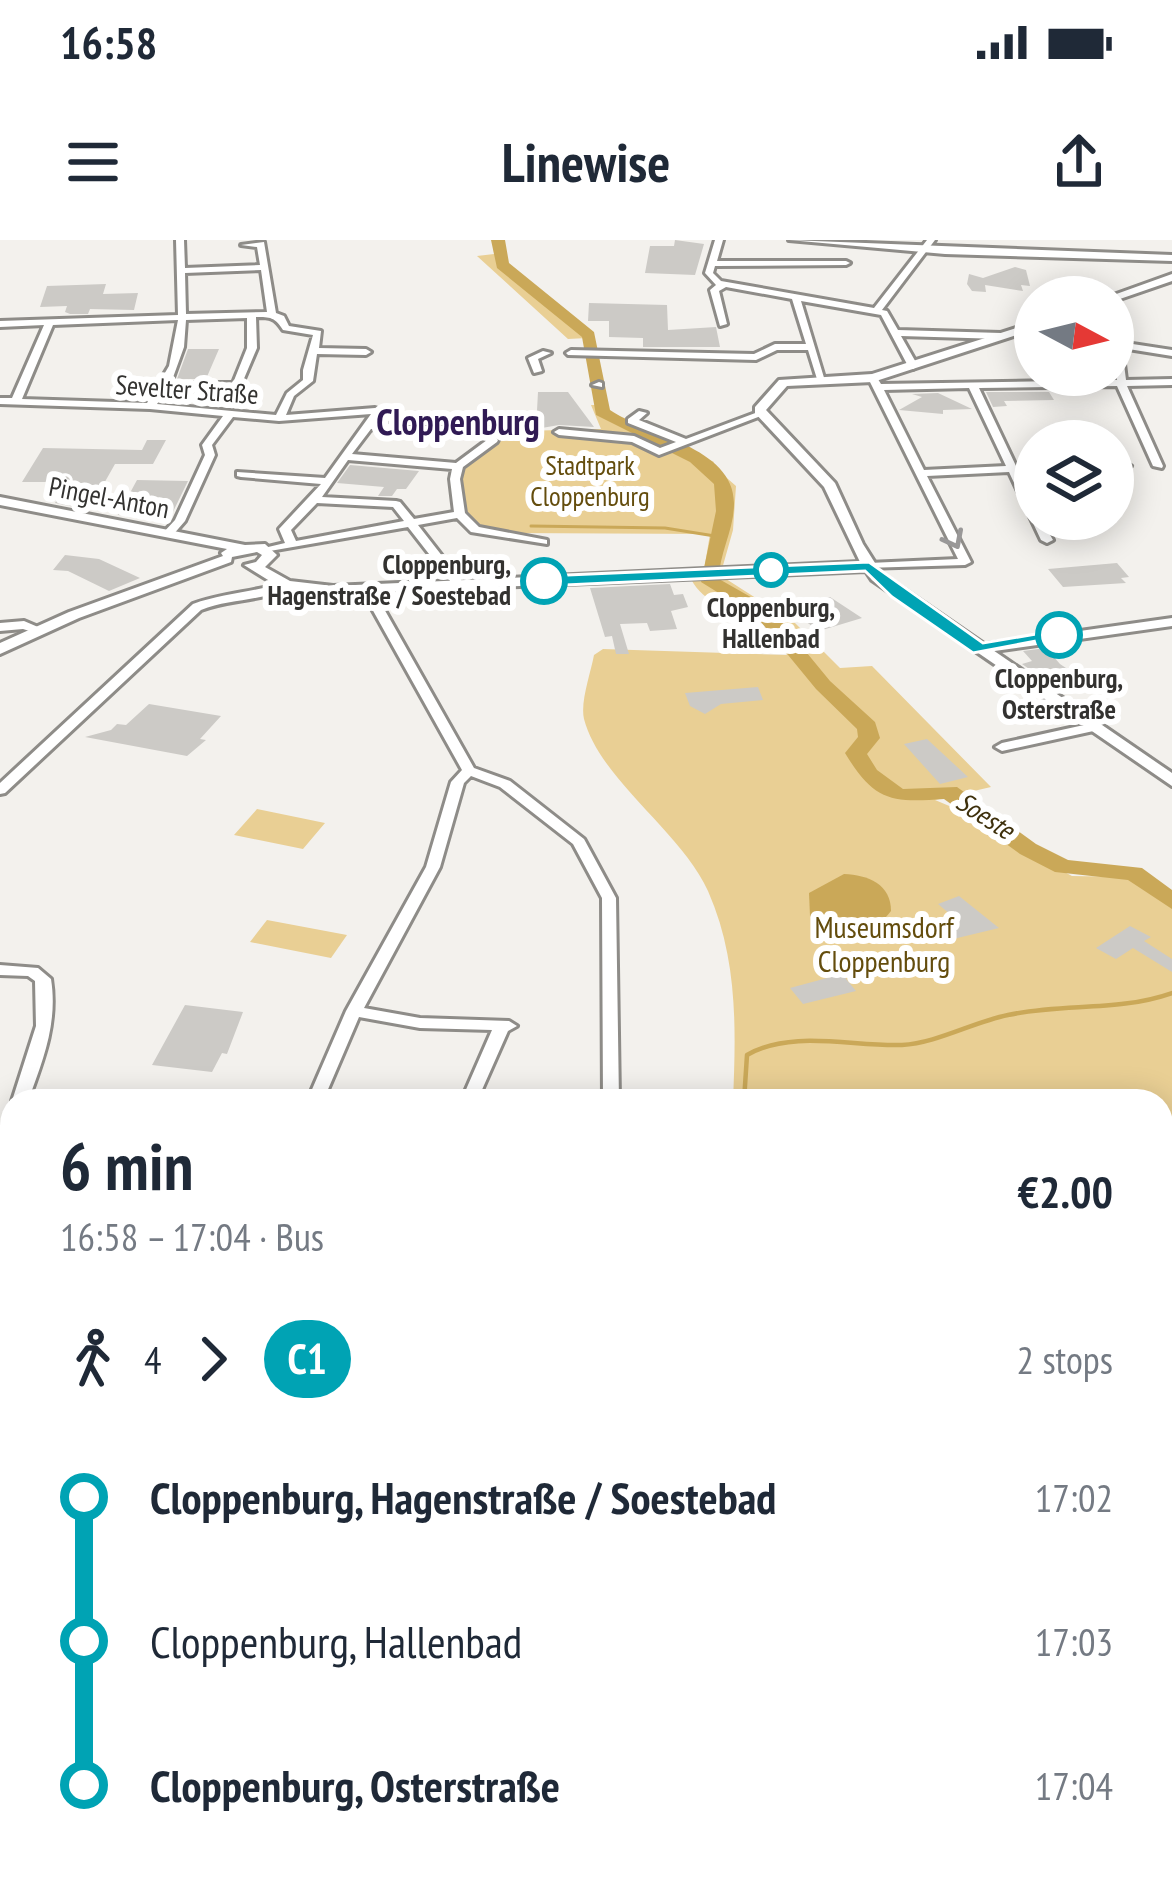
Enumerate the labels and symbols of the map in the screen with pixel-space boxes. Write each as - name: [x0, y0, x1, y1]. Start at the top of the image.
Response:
- north arrow: [1014, 276, 1134, 396]
- street label: Sevelter Straße: [114, 367, 260, 411]
- district label: Cloppenburg: [376, 398, 540, 445]
- park label: Stadtpark Cloppenburg: [530, 448, 650, 513]
- street label: Pingel-Anton: [46, 469, 172, 525]
- one-way arrow: [940, 528, 964, 549]
- place label: Cloppenburg, Hagenstraße / Soestebad: [268, 547, 511, 612]
- marker: Cloppenburg, Hallenbad: [755, 554, 787, 586]
- marker: Cloppenburg, Hagenstraße / Soestebad: [522, 559, 566, 603]
- place label: Cloppenburg, Hallenbad: [707, 590, 835, 655]
- marker: Cloppenburg, Osterstraße: [1037, 613, 1081, 657]
- place label: Cloppenburg, Osterstraße: [995, 661, 1123, 726]
- water label: Soeste: [950, 784, 1022, 847]
- park label: Museumsdorf Cloppenburg: [814, 907, 955, 980]

